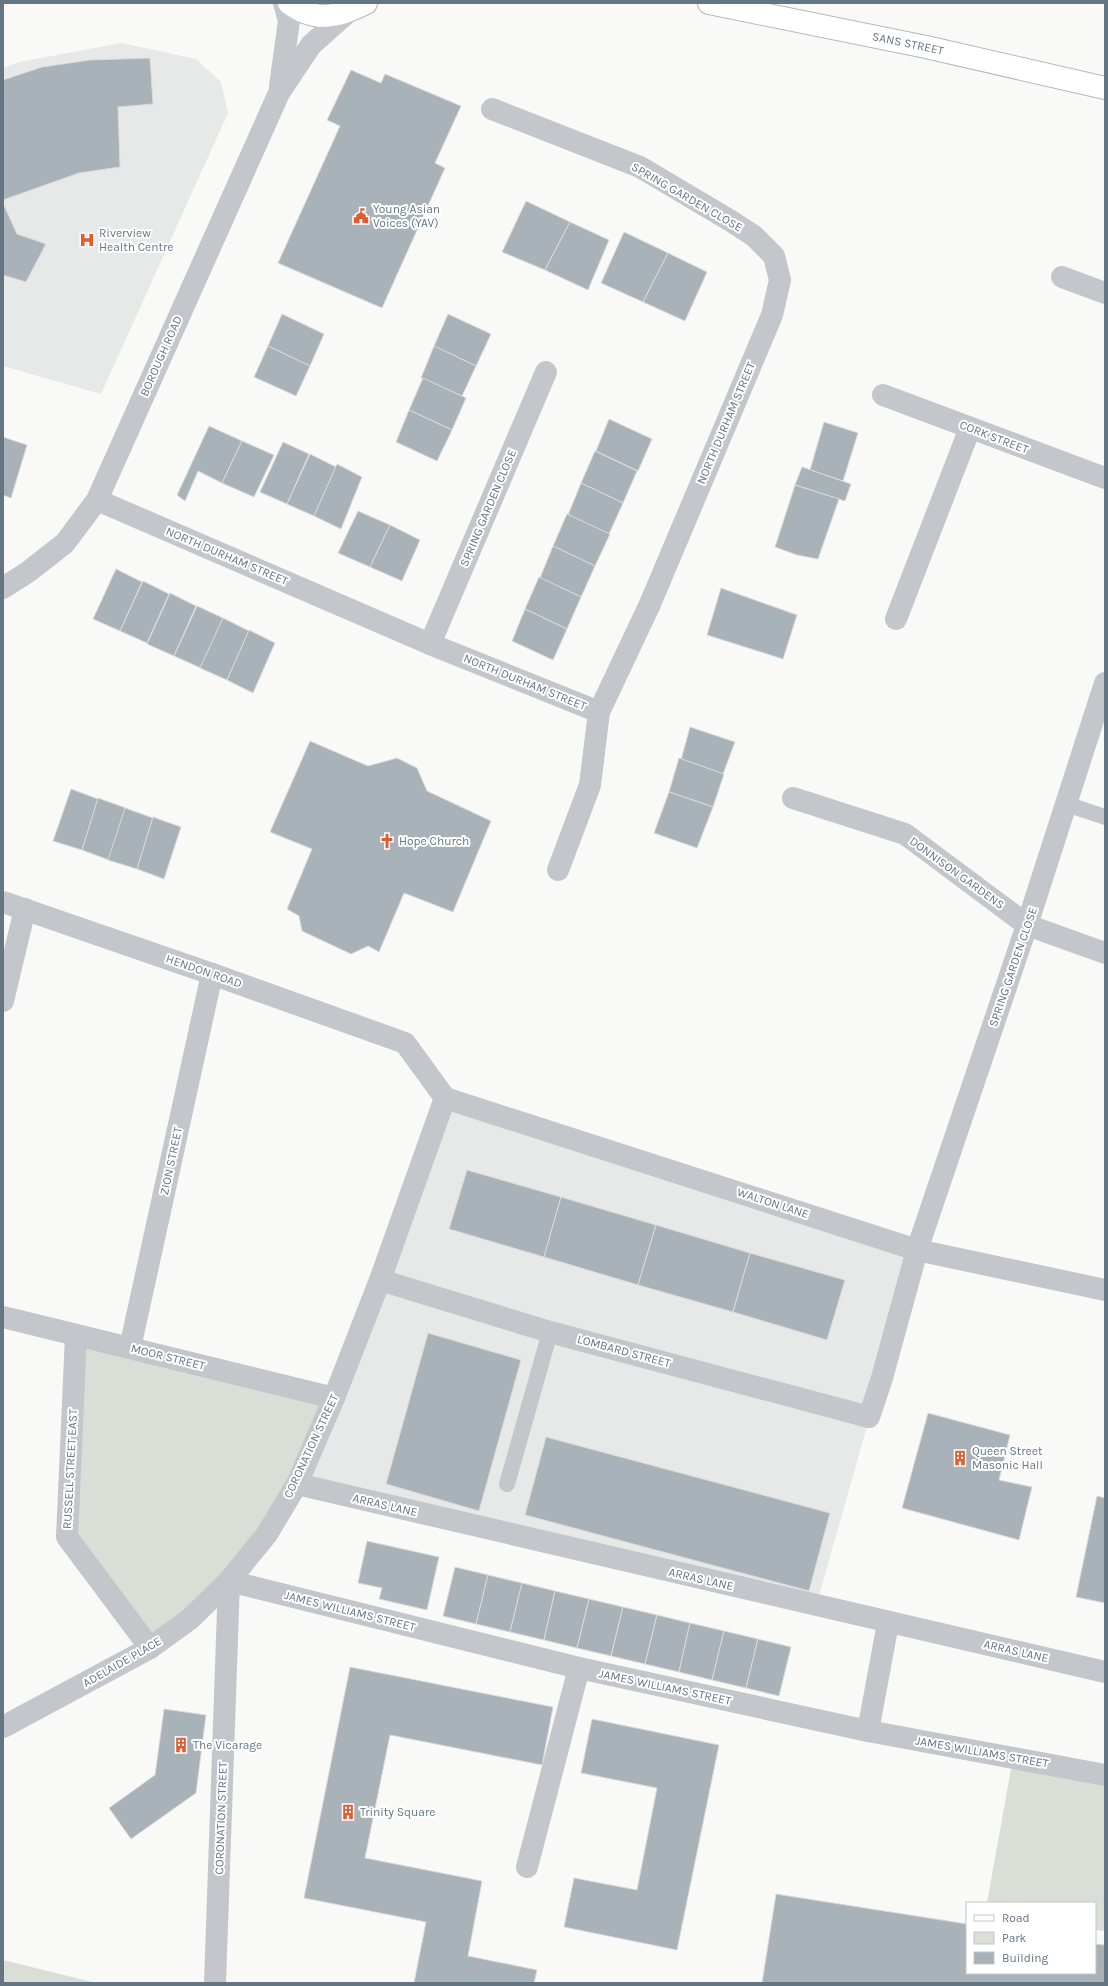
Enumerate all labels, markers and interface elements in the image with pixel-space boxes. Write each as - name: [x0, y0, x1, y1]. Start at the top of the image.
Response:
- street label: SANS STREET: [871, 29, 945, 58]
- street label: SPRING GARDEN CLOSE: [629, 159, 745, 235]
- place label: Young Asian Voices (YAV): [373, 202, 440, 230]
- public building icon: Young Asian Voices (YAV): [352, 207, 370, 225]
- place label: Riverview Health Centre: [99, 226, 174, 254]
- hospital icon: Riverview Health Centre: [78, 231, 96, 249]
- street label: BOROUGH ROAD: [137, 314, 185, 398]
- street label: NORTH DURHAM STREET: [694, 360, 758, 486]
- street label: CORK STREET: [958, 417, 1030, 457]
- street label: SPRING GARDEN CLOSE: [457, 447, 519, 569]
- street label: NORTH DURHAM STREET: [164, 524, 290, 588]
- street label: NORTH DURHAM STREET: [461, 651, 589, 713]
- church icon: Hope Church: [378, 832, 396, 850]
- place label: Hope Church: [399, 834, 469, 848]
- street label: DONNISON GARDENS: [907, 834, 1007, 912]
- street label: SPRING GARDEN CLOSE: [986, 905, 1040, 1029]
- street label: HENDON ROAD: [164, 951, 244, 991]
- street label: ZION STREET: [157, 1126, 185, 1196]
- street label: WALTON LANE: [735, 1185, 811, 1221]
- street label: LOMBARD STREET: [576, 1332, 672, 1370]
- street label: MOOR STREET: [129, 1341, 207, 1373]
- street label: CORONATION STREET: [281, 1392, 341, 1500]
- street label: RUSSELL STREET EAST: [60, 1409, 80, 1529]
- place label: Queen Street Masonic Hall: [972, 1444, 1043, 1472]
- building icon: Queen Street Masonic Hall: [951, 1449, 969, 1467]
- street label: ARRAS LANE: [351, 1491, 419, 1519]
- street label: ARRAS LANE: [667, 1565, 735, 1593]
- street label: JAMES WILLIAMS STREET: [283, 1588, 417, 1634]
- street label: ADELAIDE PLACE: [80, 1634, 164, 1690]
- street label: ARRAS LANE: [982, 1637, 1050, 1665]
- street label: JAMES WILLIAMS STREET: [598, 1666, 732, 1708]
- street label: JAMES WILLIAMS STREET: [914, 1733, 1050, 1771]
- building icon: The Vicarage: [172, 1736, 190, 1754]
- place label: The Vicarage: [193, 1738, 262, 1752]
- street label: CORONATION STREET: [212, 1761, 230, 1875]
- building icon: Trinity Square: [339, 1803, 357, 1821]
- place label: Trinity Square: [360, 1805, 435, 1819]
- legend: [966, 1902, 1096, 1974]
- text: Road: [1002, 1911, 1030, 1925]
- text: Park: [1002, 1931, 1027, 1945]
- text: Building: [1002, 1951, 1049, 1965]

